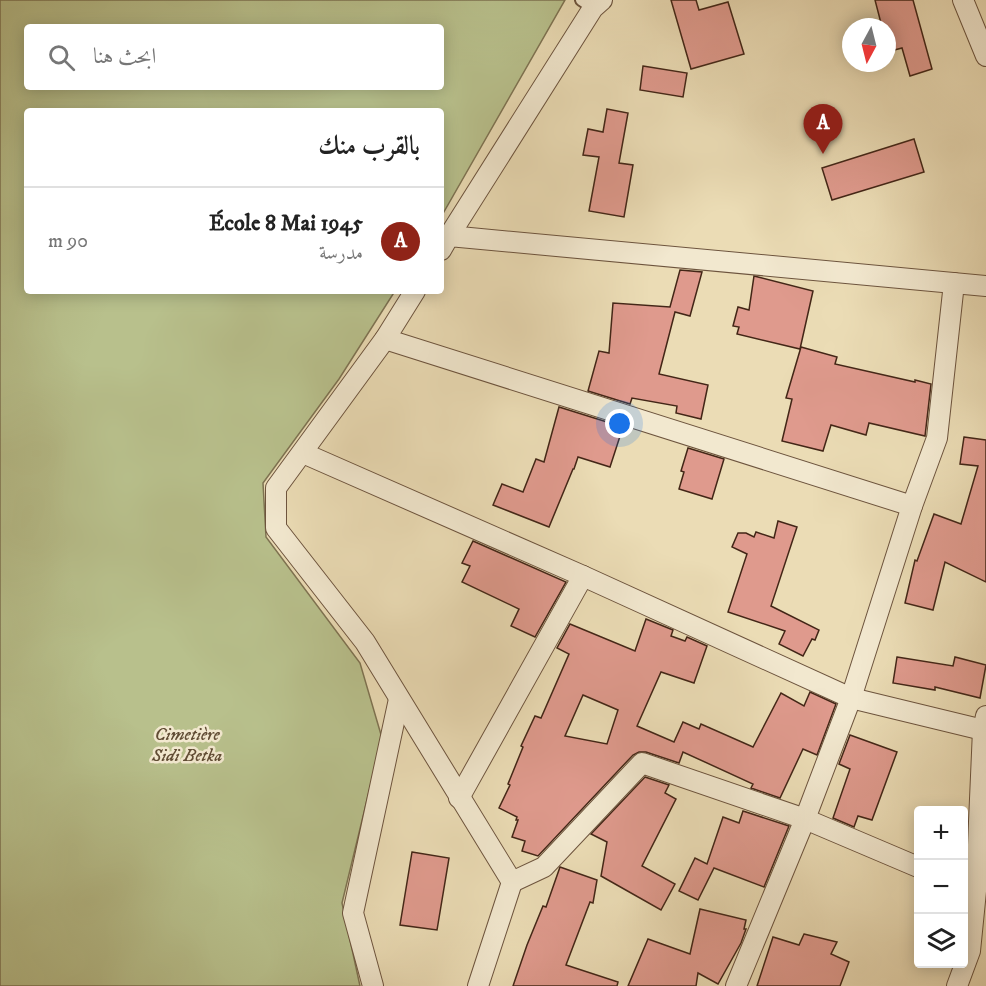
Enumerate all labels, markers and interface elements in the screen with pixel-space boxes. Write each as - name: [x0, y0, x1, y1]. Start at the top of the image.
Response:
- north arrow: [842, 18, 896, 72]
- search box: [24, 24, 444, 90]
- icon: search: [45, 41, 78, 74]
- text: ابحث هنا: [93, 43, 156, 70]
- pin: A: [804, 104, 842, 154]
- text: بالقرب منك: [318, 130, 420, 163]
- text: École 8 Mai 1945: [209, 210, 363, 237]
- text: 90 m: [48, 229, 88, 254]
- text: A: [394, 229, 407, 254]
- text: مدرسة: [319, 241, 363, 266]
- your location: [605, 409, 634, 438]
- park label: Cimetière Sidi Betka: [151, 724, 223, 767]
- map controls: [914, 806, 968, 968]
- button: +: [914, 806, 968, 860]
- button: −: [914, 860, 968, 914]
- button: layers: [914, 914, 968, 968]

